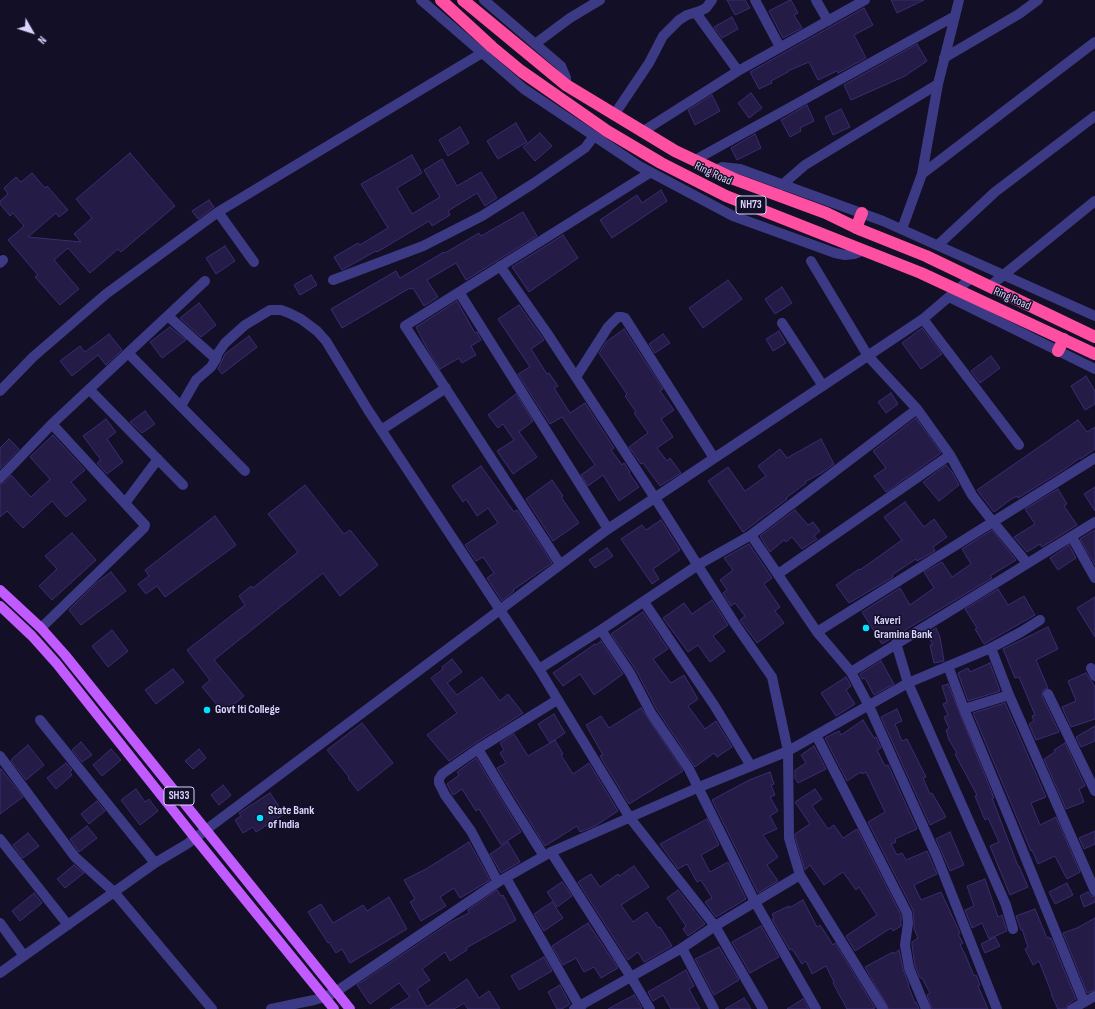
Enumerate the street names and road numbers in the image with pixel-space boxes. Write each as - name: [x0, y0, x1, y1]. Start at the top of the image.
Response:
- street label: Ring Road: [692, 159, 734, 189]
- road number: NH73: [736, 196, 766, 214]
- street label: Ring Road: [991, 284, 1033, 314]
- road number: SH33: [164, 787, 194, 805]

